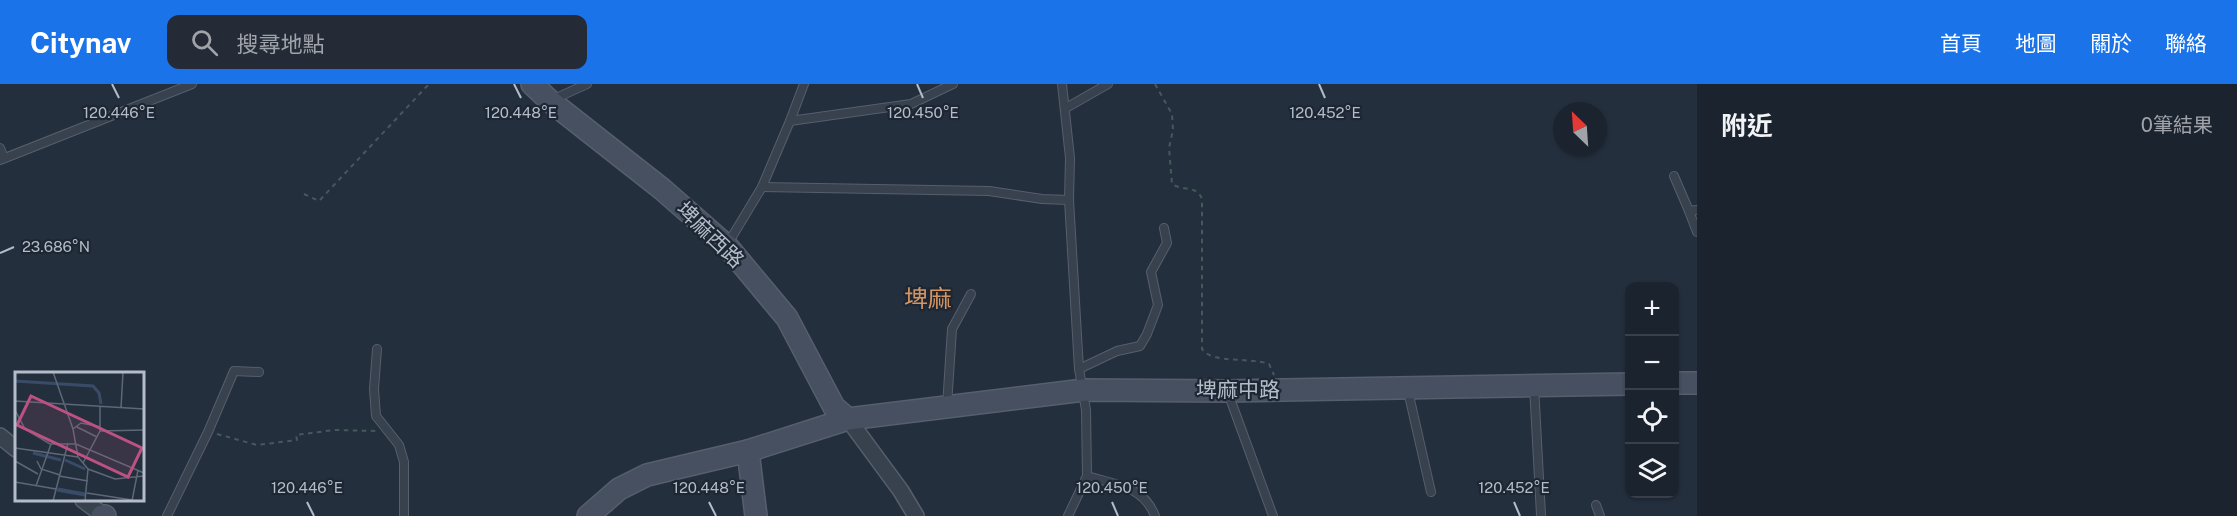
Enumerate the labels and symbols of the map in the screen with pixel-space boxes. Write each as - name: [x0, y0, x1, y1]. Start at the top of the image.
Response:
- north arrow: [1553, 102, 1607, 156]
- text: 120.446°E: [83, 104, 155, 121]
- text: 120.448°E: [485, 104, 557, 121]
- text: 120.450°E: [887, 104, 959, 121]
- text: 120.452°E: [1289, 104, 1361, 121]
- street label: 埤麻西路: [671, 196, 749, 273]
- text: 23.686°N: [22, 238, 90, 255]
- district label: 埤麻: [904, 284, 952, 312]
- inset map: [15, 372, 144, 501]
- street label: 埤麻中路: [1196, 377, 1280, 402]
- text: 120.446°E: [271, 479, 343, 496]
- text: 120.448°E: [673, 479, 745, 496]
- text: 120.450°E: [1076, 479, 1148, 496]
- text: 120.452°E: [1478, 479, 1550, 496]

